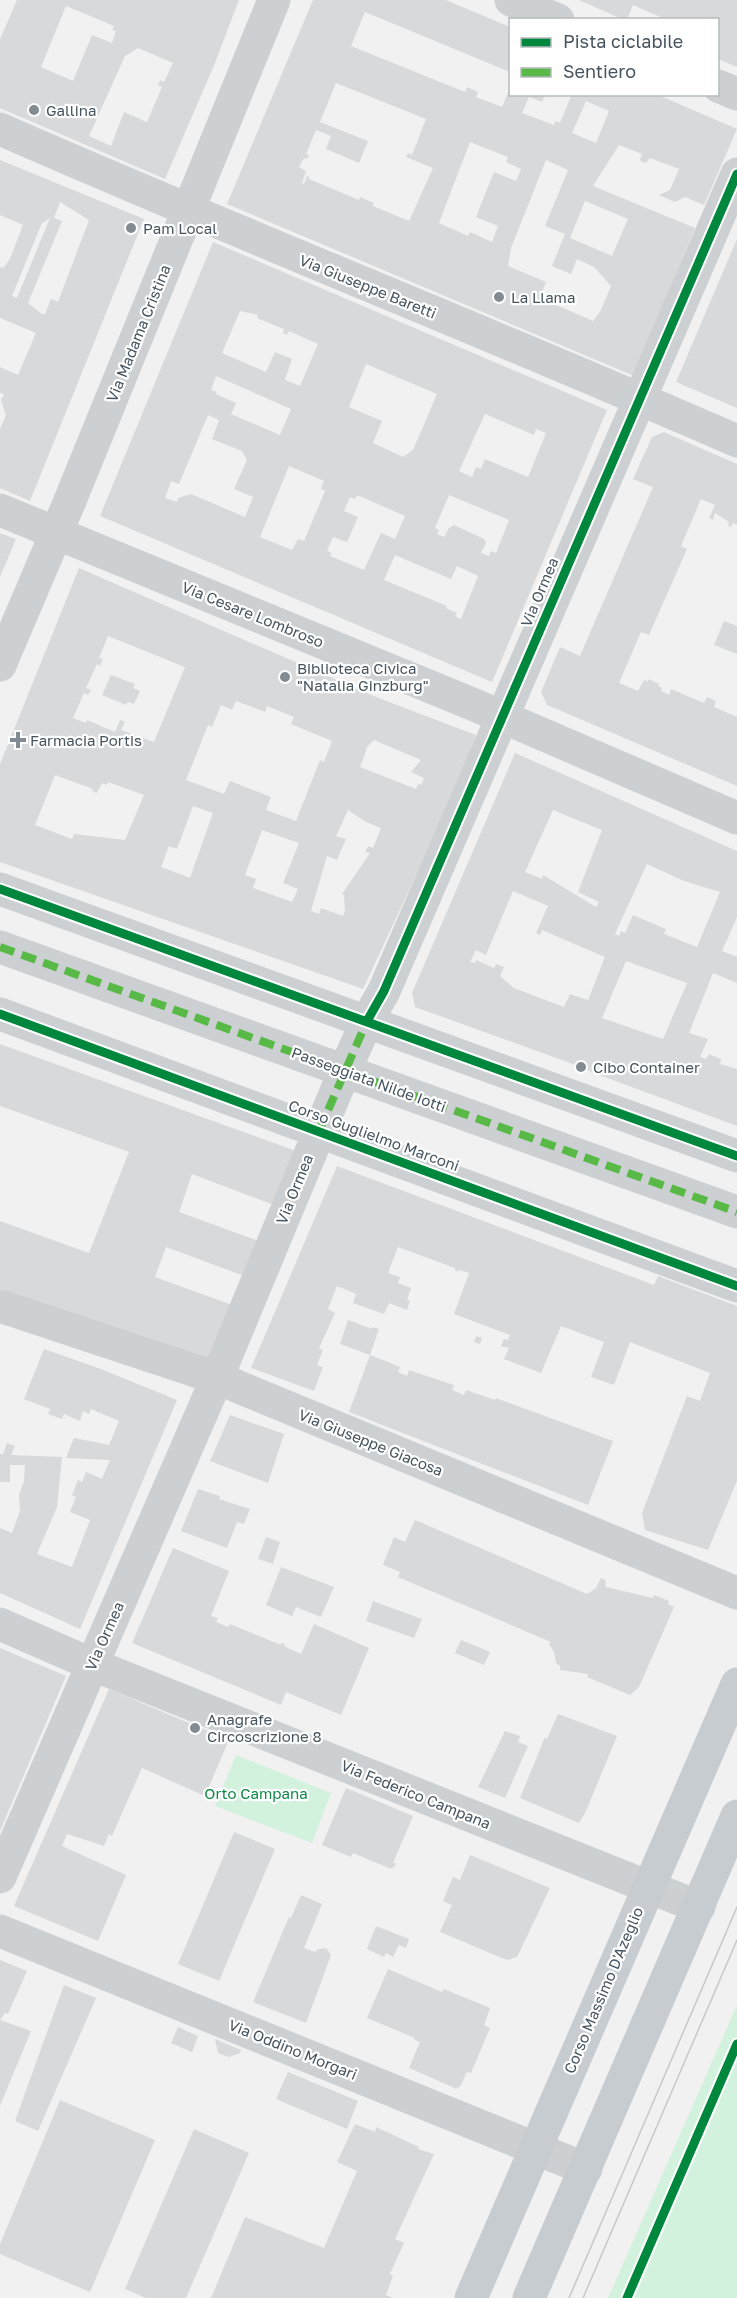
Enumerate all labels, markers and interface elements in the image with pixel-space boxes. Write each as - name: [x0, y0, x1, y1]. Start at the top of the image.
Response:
- legend: [509, 18, 719, 96]
- text: Pista ciclabile: [563, 30, 683, 52]
- text: Sentiero: [563, 60, 636, 82]
- place label: Gallina: [46, 101, 96, 119]
- marker: Gallina: [27, 103, 41, 117]
- place label: Pam Local: [143, 219, 217, 237]
- marker: Pam Local: [124, 221, 138, 235]
- street label: Via Giuseppe Baretti: [297, 250, 439, 322]
- street label: Via Madama Cristina: [102, 262, 174, 404]
- place label: La Llama: [511, 288, 575, 306]
- marker: La Llama: [492, 290, 506, 304]
- street label: Via Ormea: [516, 555, 562, 629]
- street label: Via Cesare Lombroso: [179, 577, 327, 651]
- place label: Biblioteca Civica "Natalia Ginzburg": [297, 659, 429, 694]
- marker: Biblioteca Civica "Natalia Ginzburg": [278, 670, 292, 684]
- place label: Farmacia Portis: [30, 731, 142, 749]
- marker: Farmacia Portis: [11, 733, 25, 747]
- street label: Passeggiata Nilde Iotti: [289, 1043, 449, 1115]
- place label: Cibo Container: [593, 1058, 700, 1076]
- marker: Cibo Container: [574, 1060, 588, 1074]
- street label: Corso Guglielmo Marconi: [286, 1096, 462, 1174]
- street label: Via Ormea: [272, 1151, 316, 1227]
- street label: Via Giuseppe Giacosa: [296, 1405, 446, 1479]
- street label: Via Ormea: [81, 1599, 127, 1673]
- place label: Anagrafe Circoscrizione 8: [207, 1710, 322, 1745]
- marker: Anagrafe Circoscrizione 8: [188, 1721, 202, 1735]
- street label: Via Federico Campana: [339, 1756, 493, 1832]
- park label: Orto Campana: [204, 1784, 308, 1802]
- street label: Corso Massimo D'Azeglio: [560, 1904, 646, 2076]
- street label: Via Oddino Morgari: [226, 2015, 360, 2083]

